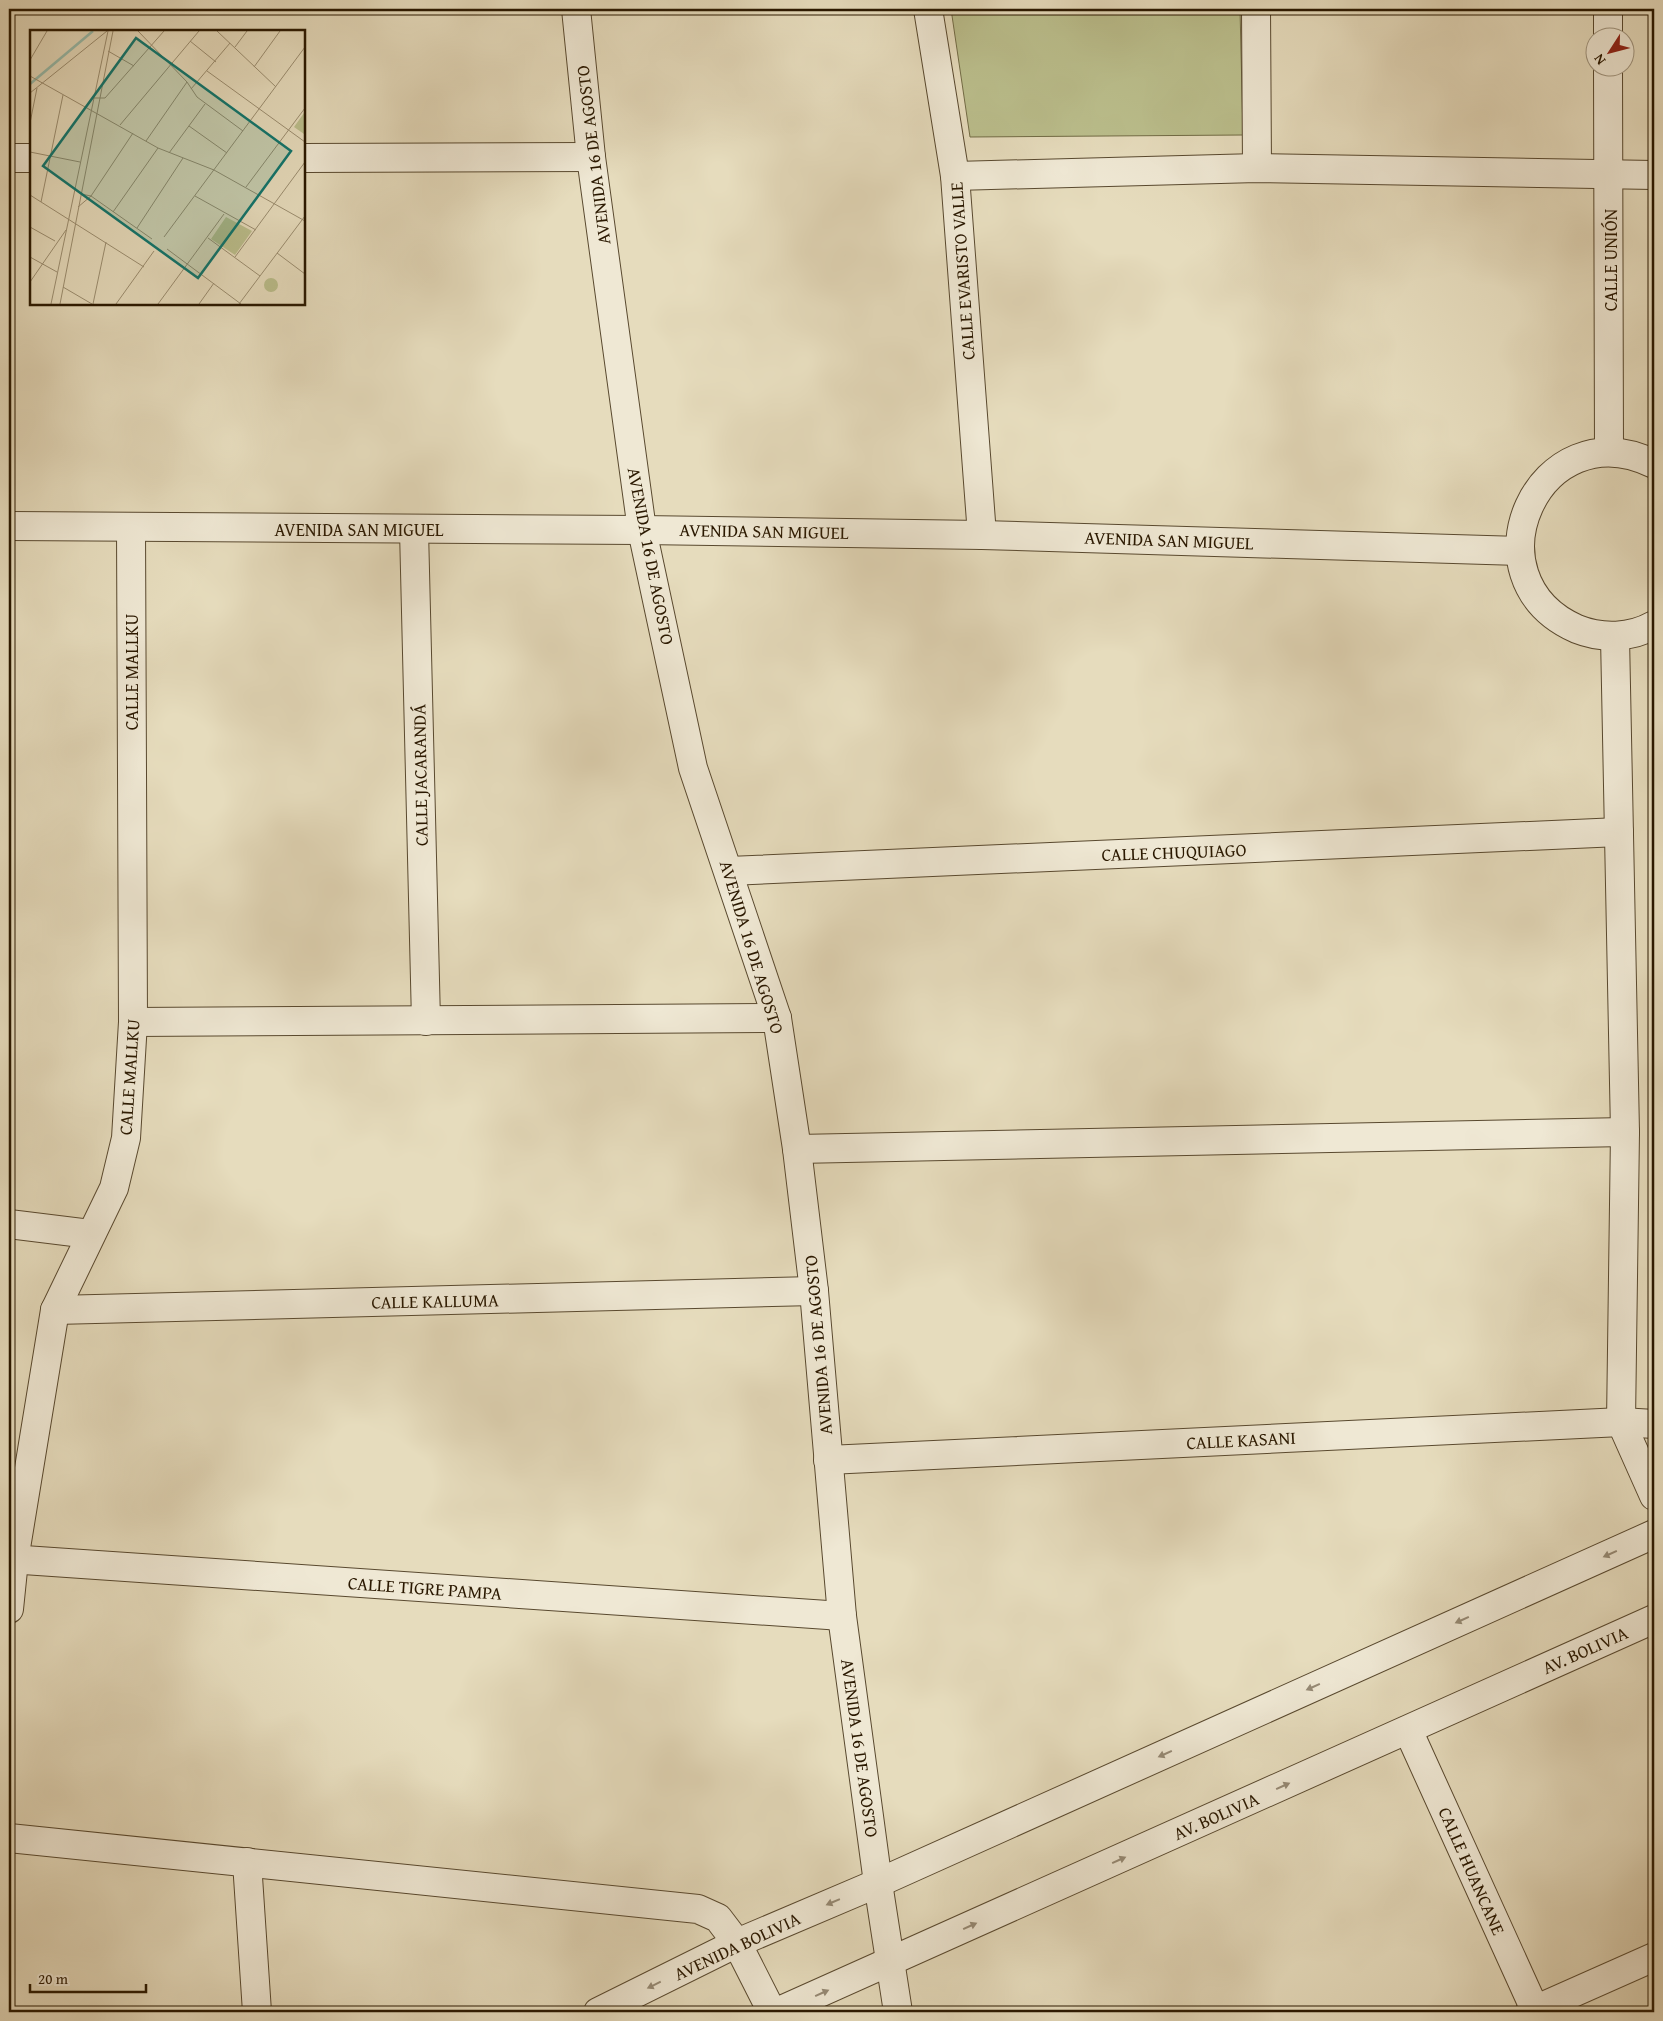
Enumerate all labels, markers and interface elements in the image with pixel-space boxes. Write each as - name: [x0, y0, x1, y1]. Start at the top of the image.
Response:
- north arrow: [1586, 28, 1636, 78]
- inset map: [30, 30, 305, 305]
- text: N: [1588, 49, 1610, 69]
- street label: AVENIDA 16 DE AGOSTO: [569, 64, 617, 246]
- street label: CALLE EVARISTO VALLE: [942, 181, 982, 361]
- street label: CALLE UNIÓN: [1597, 208, 1624, 311]
- street label: AVENIDA 16 DE AGOSTO: [621, 465, 681, 647]
- street label: AVENIDA SAN MIGUEL: [274, 516, 444, 543]
- street label: AVENIDA SAN MIGUEL: [679, 516, 849, 546]
- street label: AVENIDA SAN MIGUEL: [1084, 524, 1254, 556]
- street label: CALLE MALLKU: [118, 614, 145, 730]
- street label: CALLE JACARANDÁ: [405, 704, 435, 846]
- street label: CALLE CHUQUIAGO: [1101, 836, 1247, 868]
- street label: AVENIDA 16 DE AGOSTO: [713, 857, 791, 1037]
- street label: CALLE MALLKU: [111, 1018, 147, 1136]
- street label: AVENIDA 16 DE AGOSTO: [797, 1254, 839, 1436]
- street label: CALLE KALLUMA: [371, 1286, 499, 1316]
- street label: CALLE KASANI: [1186, 1424, 1296, 1456]
- one-way arrow: [1603, 1550, 1617, 1558]
- street label: CALLE TIGRE PAMPA: [347, 1569, 503, 1607]
- one-way arrow: [1455, 1617, 1469, 1625]
- street label: AV. BOLIVIA: [1538, 1619, 1632, 1681]
- street label: AVENIDA 16 DE AGOSTO: [834, 1657, 886, 1839]
- one-way arrow: [1306, 1684, 1320, 1692]
- one-way arrow: [1158, 1750, 1172, 1758]
- one-way arrow: [1276, 1782, 1290, 1790]
- street label: AV. BOLIVIA: [1169, 1785, 1263, 1847]
- street label: CALLE HUANCANE: [1432, 1803, 1512, 1939]
- one-way arrow: [1112, 1856, 1126, 1864]
- one-way arrow: [826, 1899, 840, 1907]
- street label: AVENIDA BOLIVIA: [669, 1905, 805, 1987]
- one-way arrow: [963, 1922, 977, 1930]
- scale bar: [30, 1961, 146, 1993]
- text: 20 m: [38, 1968, 69, 1989]
- one-way arrow: [647, 1981, 661, 1989]
- one-way arrow: [815, 1988, 829, 1996]

